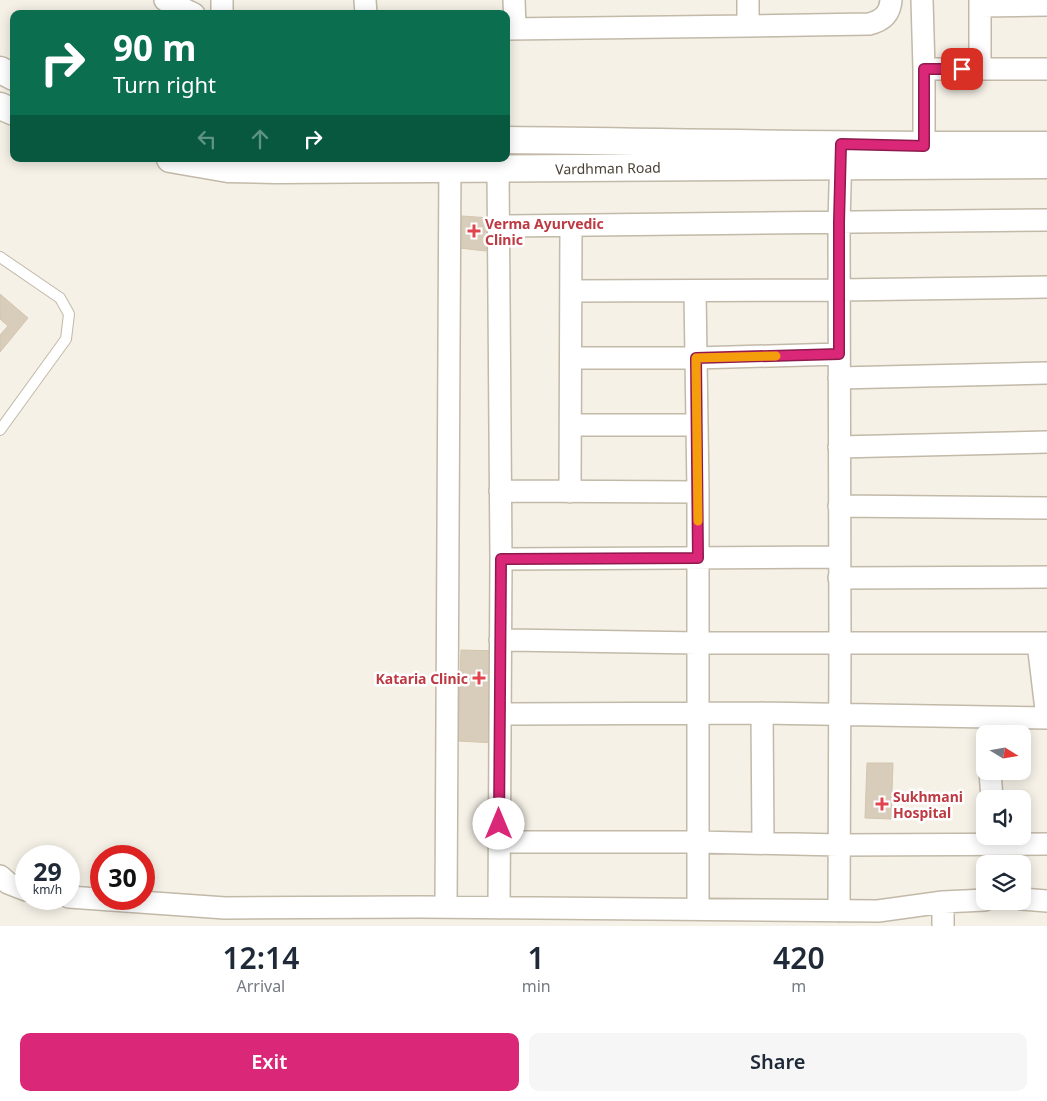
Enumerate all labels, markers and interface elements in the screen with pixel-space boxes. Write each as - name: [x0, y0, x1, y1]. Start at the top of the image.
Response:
- text: 90 m: [113, 24, 196, 71]
- icon: right: [30, 30, 95, 95]
- pin: [941, 48, 983, 90]
- icon: arrive: [948, 55, 976, 83]
- text: Turn right: [113, 69, 216, 99]
- icon: left: [193, 125, 221, 153]
- icon: ahead: [246, 125, 274, 153]
- icon: right: [299, 125, 327, 153]
- street label: Vardhman Road: [555, 158, 661, 178]
- place label: Verma Ayurvedic Clinic: [485, 214, 604, 249]
- marker: Verma Ayurvedic Clinic: [467, 224, 481, 238]
- place label: Kataria Clinic: [376, 669, 468, 688]
- marker: Kataria Clinic: [472, 671, 486, 685]
- north arrow: [976, 725, 1031, 780]
- map controls: [976, 725, 1031, 910]
- place label: Sukhmani Hospital: [893, 787, 963, 822]
- button: sound: [976, 790, 1031, 845]
- position arrow: [472, 797, 524, 849]
- marker: Sukhmani Hospital: [875, 797, 889, 811]
- speed limit sign: 30: [90, 845, 155, 910]
- text: 29: [33, 854, 62, 888]
- button: layers: [976, 855, 1031, 910]
- text: km/h: [33, 881, 62, 898]
- text: 12:14: [222, 937, 299, 978]
- text: 1: [528, 937, 545, 978]
- text: 420: [773, 937, 825, 978]
- text: Arrival: [236, 975, 285, 997]
- text: min: [522, 975, 551, 997]
- text: m: [791, 975, 806, 997]
- button: Exit: [20, 1033, 519, 1091]
- button: Share: [529, 1033, 1027, 1091]

